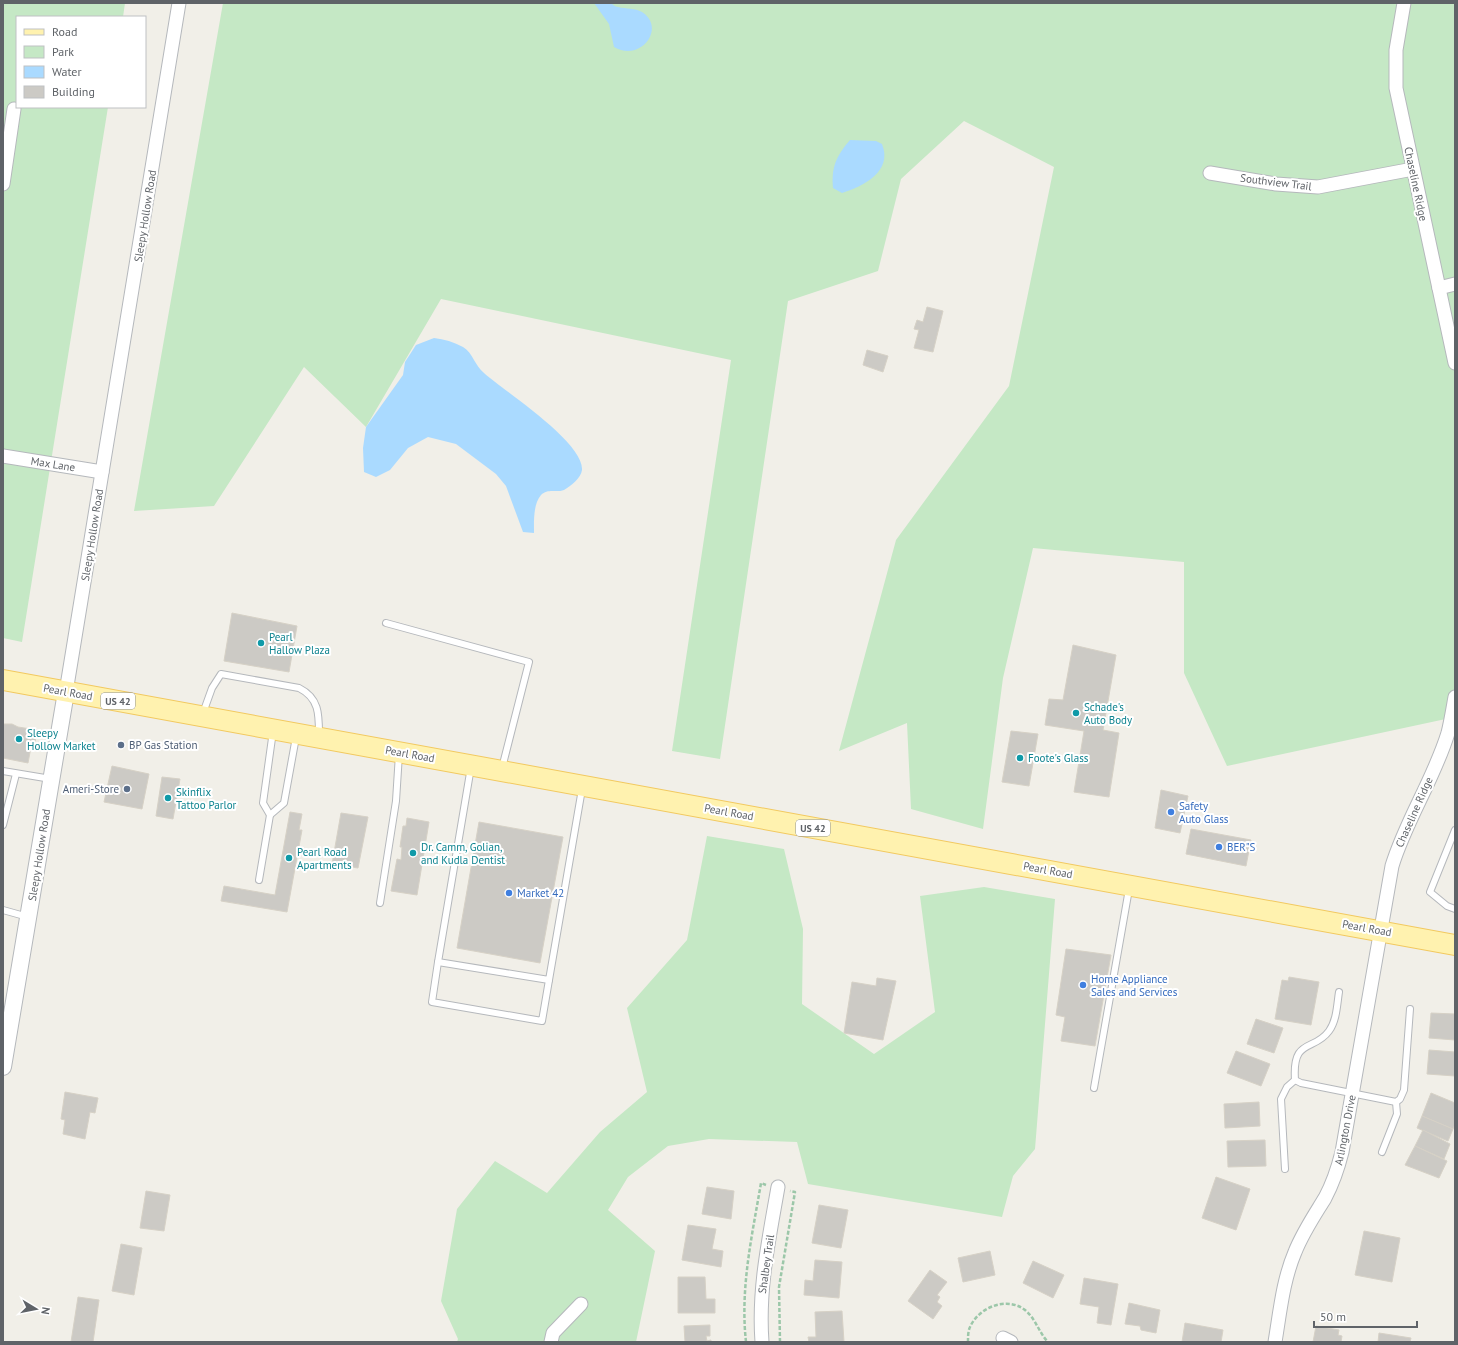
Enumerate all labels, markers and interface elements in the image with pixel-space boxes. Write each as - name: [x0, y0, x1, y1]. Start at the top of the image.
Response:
- legend: [16, 16, 146, 108]
- text: Road: [52, 24, 77, 39]
- text: Park: [52, 44, 74, 59]
- text: Water: [52, 64, 82, 79]
- text: Building: [52, 84, 95, 99]
- street label: Chaseline Ridge: [1401, 146, 1431, 223]
- street label: Sleepy Hollow Road: [131, 169, 159, 263]
- street label: Southview Trail: [1239, 171, 1313, 193]
- street label: Max Lane: [30, 454, 77, 474]
- street label: Sleepy Hollow Road: [78, 488, 106, 582]
- place label: Pearl Hallow Plaza: [269, 630, 330, 657]
- marker: Pearl Hallow Plaza: [256, 638, 266, 648]
- street label: Pearl Road: [42, 681, 94, 703]
- road number: US 42: [101, 693, 135, 709]
- place label: Schade's Auto Body: [1084, 700, 1133, 727]
- marker: Schade's Auto Body: [1071, 708, 1081, 718]
- place label: Sleepy Hollow Market: [27, 726, 96, 753]
- marker: Sleepy Hollow Market: [14, 734, 24, 744]
- place label: BP Gas Station: [129, 738, 197, 752]
- marker: BP Gas Station: [116, 740, 126, 750]
- street label: Pearl Road: [384, 743, 436, 765]
- place label: Foote's Glass: [1028, 751, 1089, 765]
- marker: Foote's Glass: [1015, 753, 1025, 763]
- street label: Chaseline Ridge: [1392, 774, 1436, 849]
- place label: Ameri-Store: [63, 782, 119, 796]
- marker: Ameri-Store: [122, 784, 132, 794]
- place label: Skinflix Tattoo Parlor: [176, 785, 237, 812]
- marker: Skinflix Tattoo Parlor: [163, 793, 173, 803]
- place label: Safety Auto Glass: [1179, 799, 1229, 826]
- street label: Pearl Road: [703, 801, 755, 823]
- marker: Safety Auto Glass: [1166, 807, 1176, 817]
- street label: Sleepy Hollow Road: [25, 808, 53, 902]
- road number: US 42: [796, 820, 830, 836]
- place label: Dr. Camm, Golian, and Kudla Dentist: [421, 840, 505, 867]
- place label: BER"S: [1227, 840, 1256, 854]
- marker: BER"S: [1214, 842, 1224, 852]
- place label: Pearl Road Apartments: [297, 845, 352, 872]
- marker: Dr. Camm, Golian, and Kudla Dentist: [408, 848, 418, 858]
- marker: Pearl Road Apartments: [284, 853, 294, 863]
- street label: Pearl Road: [1022, 859, 1074, 881]
- place label: Market 42: [517, 886, 564, 900]
- marker: Market 42: [504, 888, 514, 898]
- street label: Pearl Road: [1341, 917, 1393, 939]
- place label: Home Appliance Sales and Services: [1091, 972, 1178, 999]
- marker: Home Appliance Sales and Services: [1078, 980, 1088, 990]
- street label: Arlington Drive: [1331, 1093, 1359, 1166]
- street label: Shalbey Trail: [755, 1233, 777, 1294]
- north arrow: [16, 1289, 56, 1329]
- scale bar: [1314, 1303, 1417, 1329]
- text: N: [38, 1306, 53, 1316]
- text: 50 m: [1320, 1309, 1346, 1324]

